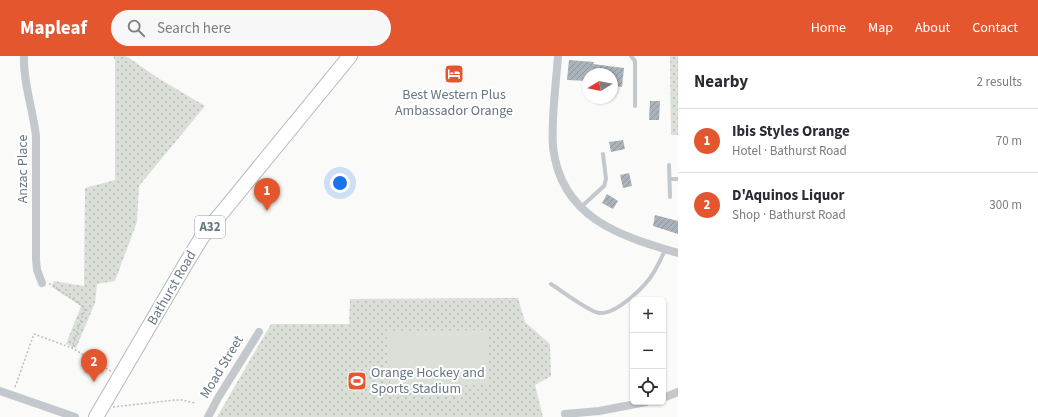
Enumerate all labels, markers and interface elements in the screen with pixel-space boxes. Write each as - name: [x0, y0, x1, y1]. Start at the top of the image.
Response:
- search box: [111, 10, 391, 46]
- text: Mapleaf: [20, 15, 87, 42]
- icon: search: [125, 17, 147, 39]
- text: Search here: [157, 18, 231, 39]
- text: Home: [811, 18, 846, 38]
- text: Map: [868, 18, 893, 38]
- text: About: [915, 18, 950, 38]
- text: Contact: [972, 18, 1018, 38]
- hotel icon: Best Western Plus Ambassador Orange: [443, 63, 465, 85]
- north arrow: [582, 68, 618, 104]
- text: Nearby: [694, 70, 748, 94]
- text: 2 results: [977, 73, 1022, 91]
- place label: Best Western Plus Ambassador Orange: [395, 85, 513, 121]
- text: Ibis Styles Orange: [732, 121, 850, 142]
- text: 1: [704, 132, 710, 150]
- text: 70 m: [996, 132, 1022, 150]
- street label: Anzac Place: [13, 135, 33, 203]
- text: Hotel · Bathurst Road: [732, 142, 847, 160]
- your location: [330, 173, 350, 193]
- pin: 1: [254, 178, 280, 211]
- text: D'Aquinos Liquor: [732, 185, 845, 206]
- text: 2: [704, 196, 710, 214]
- text: 300 m: [989, 196, 1022, 214]
- text: Shop · Bathurst Road: [732, 206, 846, 224]
- road number: A32: [195, 216, 225, 238]
- street label: Bathurst Road: [143, 247, 201, 329]
- map controls: [630, 297, 666, 405]
- button: +: [630, 297, 666, 333]
- street label: Moad Street: [195, 332, 249, 402]
- button: −: [630, 333, 666, 369]
- pin: 2: [81, 349, 107, 382]
- place label: Orange Hockey and Sports Stadium: [371, 363, 485, 399]
- button: locate: [630, 369, 666, 405]
- sports icon: Orange Hockey and Sports Stadium: [346, 370, 368, 392]

